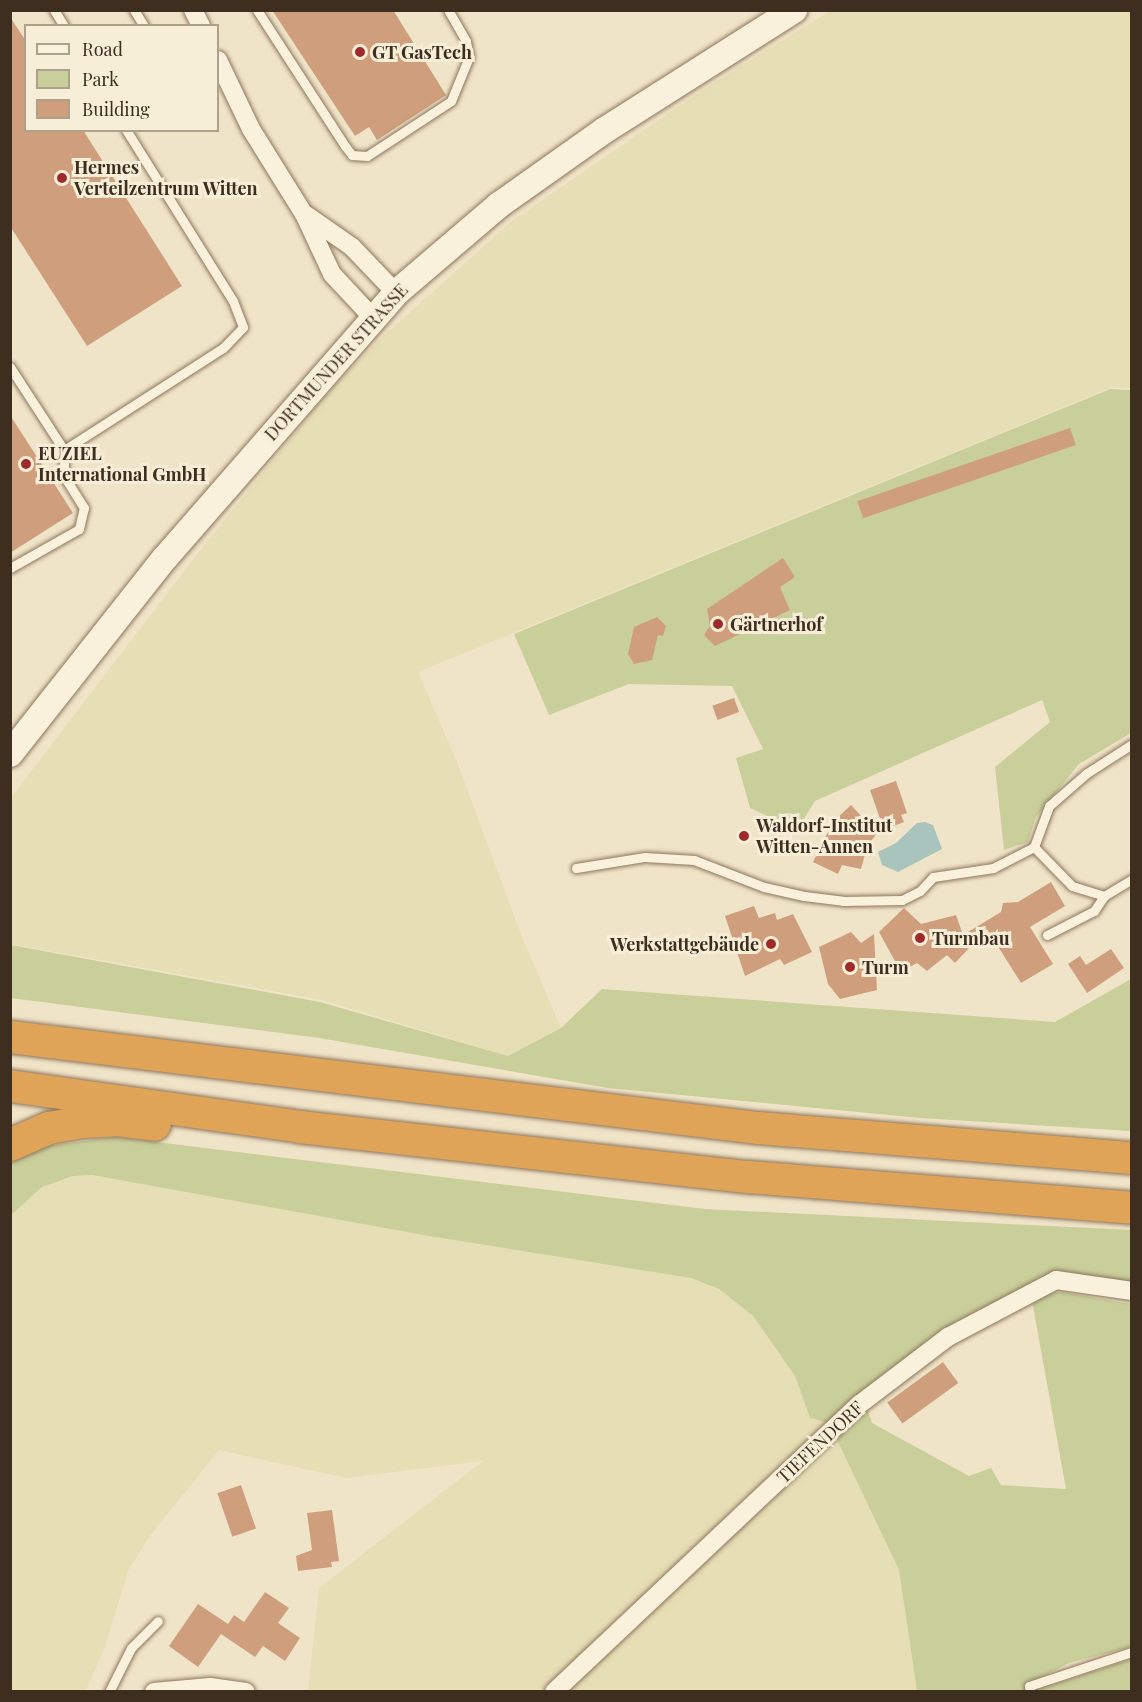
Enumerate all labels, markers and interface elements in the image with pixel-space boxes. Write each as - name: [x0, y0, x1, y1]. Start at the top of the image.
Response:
- legend: [24, 24, 219, 132]
- text: Road: [82, 37, 123, 61]
- place label: GT GasTech: [372, 41, 472, 63]
- marker: GT GasTech: [353, 45, 367, 59]
- text: Park: [82, 67, 119, 91]
- text: Building: [82, 97, 150, 121]
- place label: Hermes Verteilzentrum Witten: [74, 157, 258, 200]
- marker: Hermes Verteilzentrum Witten: [55, 171, 69, 185]
- street label: DORTMUNDER STRASSE: [260, 279, 412, 445]
- place label: EUZIEL International GmbH: [38, 443, 206, 486]
- marker: EUZIEL International GmbH: [19, 457, 33, 471]
- place label: Gärtnerhof: [730, 613, 823, 635]
- marker: Gärtnerhof: [711, 617, 725, 631]
- place label: Waldorf-Institut Witten-Annen: [756, 815, 892, 858]
- marker: Waldorf-Institut Witten-Annen: [737, 829, 751, 843]
- place label: Turmbau: [932, 927, 1010, 949]
- marker: Turmbau: [913, 931, 927, 945]
- place label: Werkstattgebäude: [610, 933, 759, 955]
- marker: Werkstattgebäude: [764, 937, 778, 951]
- place label: Turm: [862, 956, 909, 978]
- marker: Turm: [843, 960, 857, 974]
- street label: TIEFENDORF: [772, 1397, 868, 1487]

